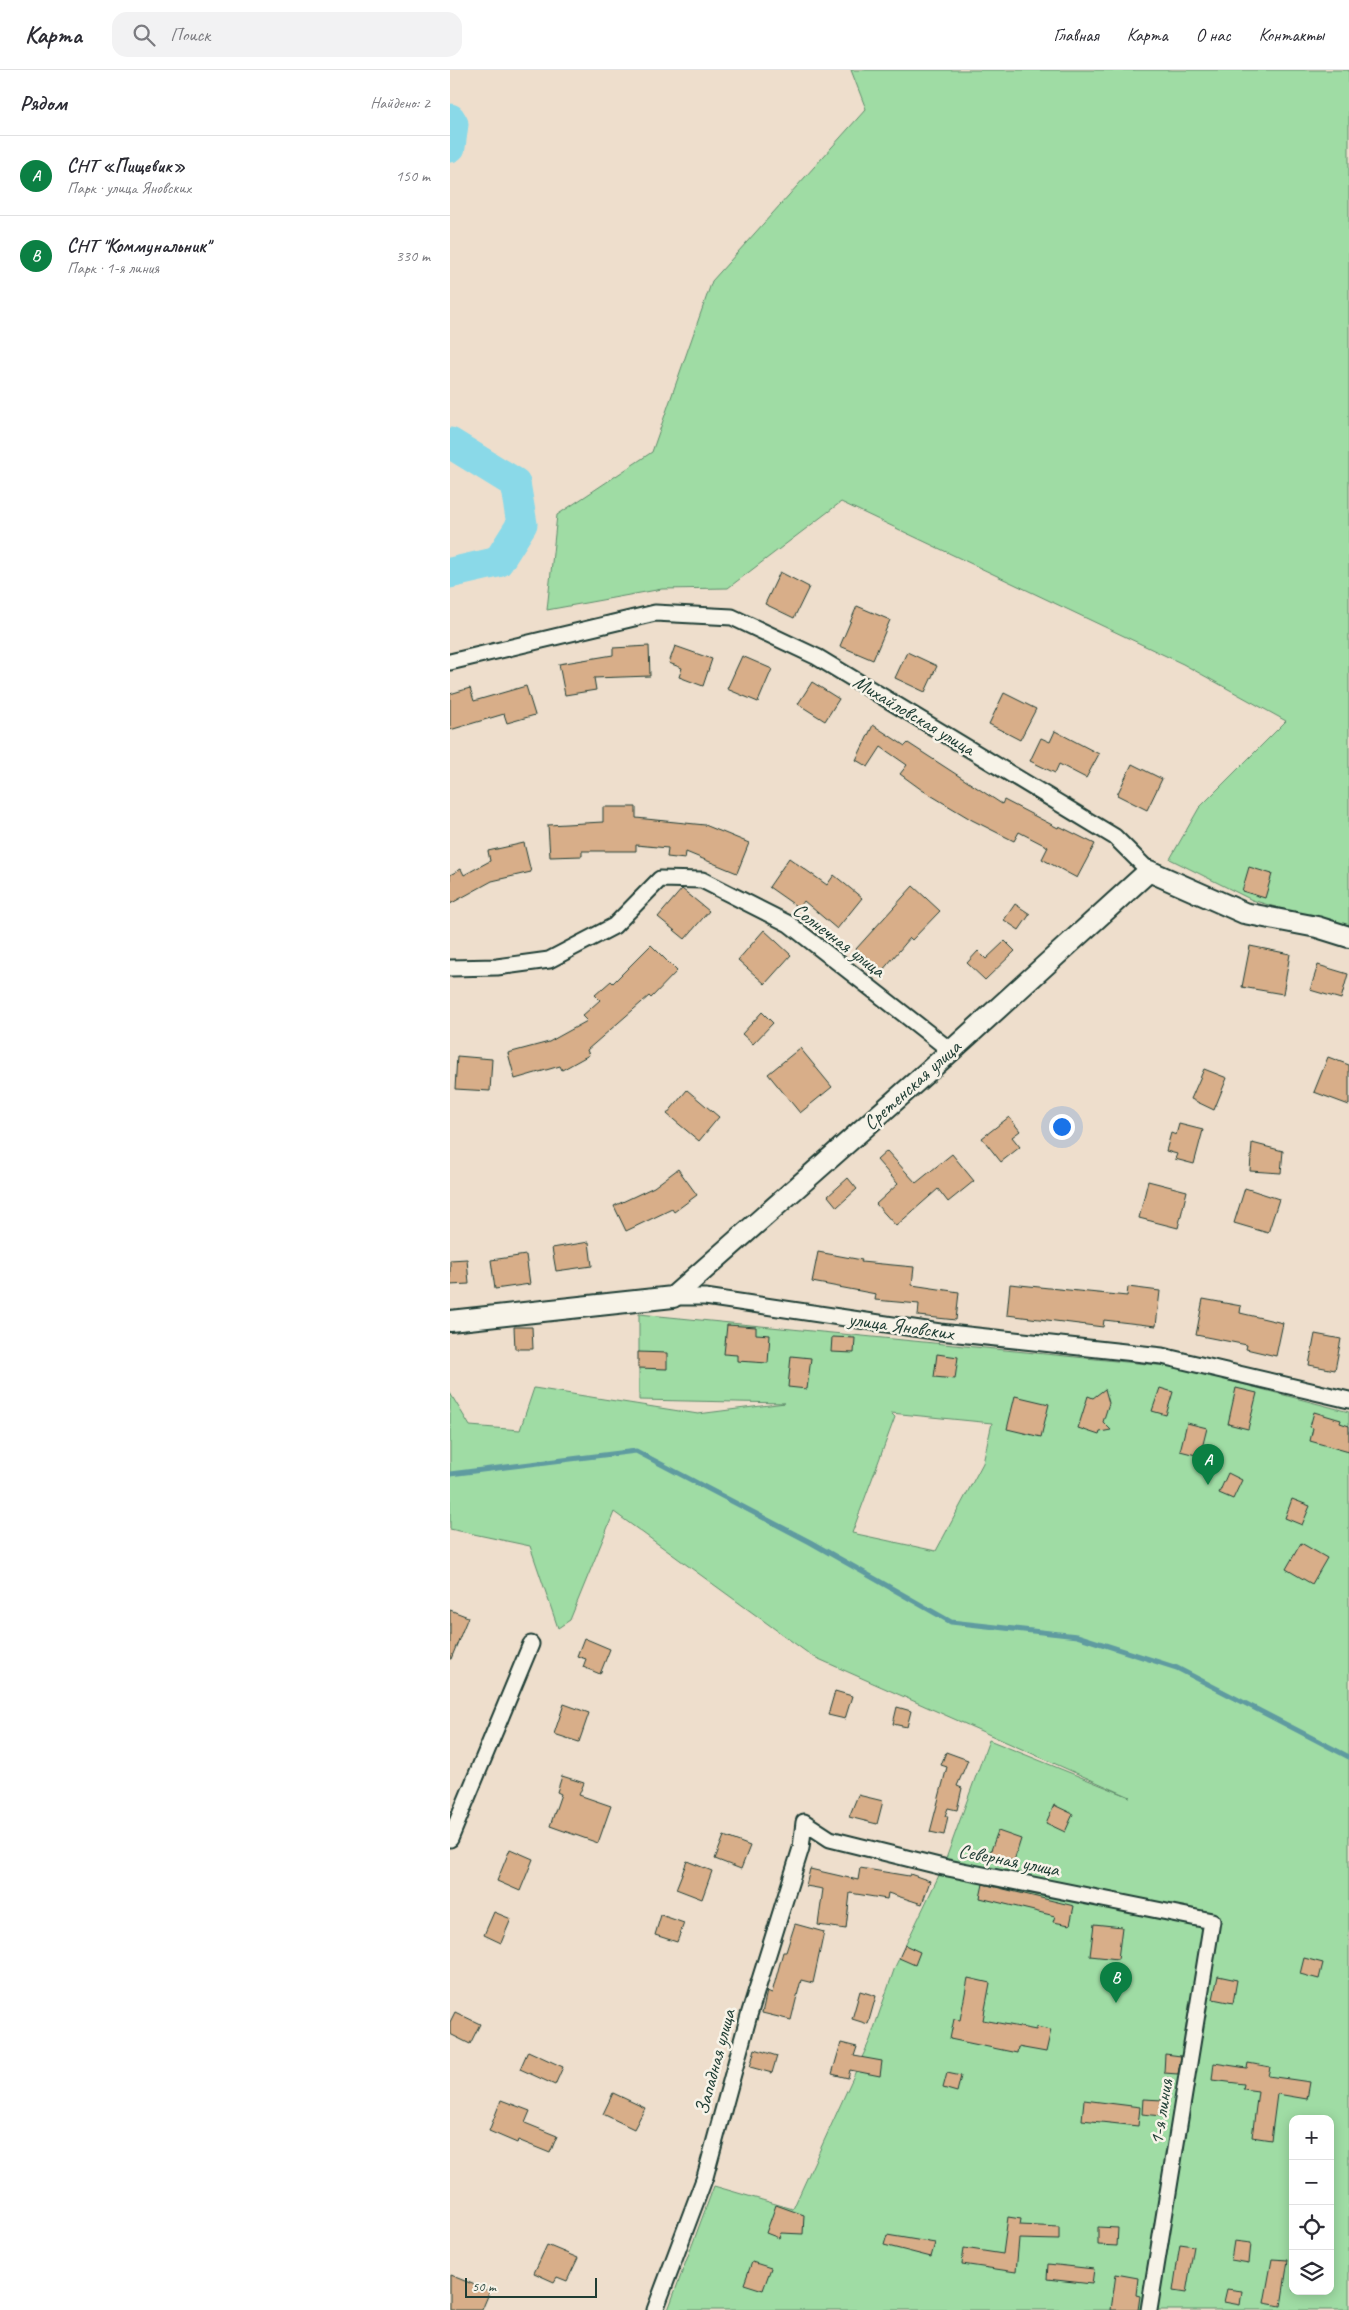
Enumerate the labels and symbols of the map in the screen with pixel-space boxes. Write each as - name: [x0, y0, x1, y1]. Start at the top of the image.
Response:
- street label: Михайловская улица: [849, 669, 981, 762]
- street label: Солнечная улица: [788, 897, 891, 984]
- street label: Сретенская улица: [858, 1034, 967, 1135]
- your location: [1049, 1114, 1075, 1140]
- street label: улица Яновских: [846, 1306, 957, 1346]
- pin: A: [1192, 1444, 1224, 1485]
- street label: Северная улица: [956, 1838, 1063, 1882]
- pin: B: [1100, 1962, 1132, 2003]
- street label: Западная улица: [689, 2005, 741, 2117]
- street label: 1-я линия: [1143, 2077, 1179, 2147]
- scale bar: [465, 2275, 598, 2298]

